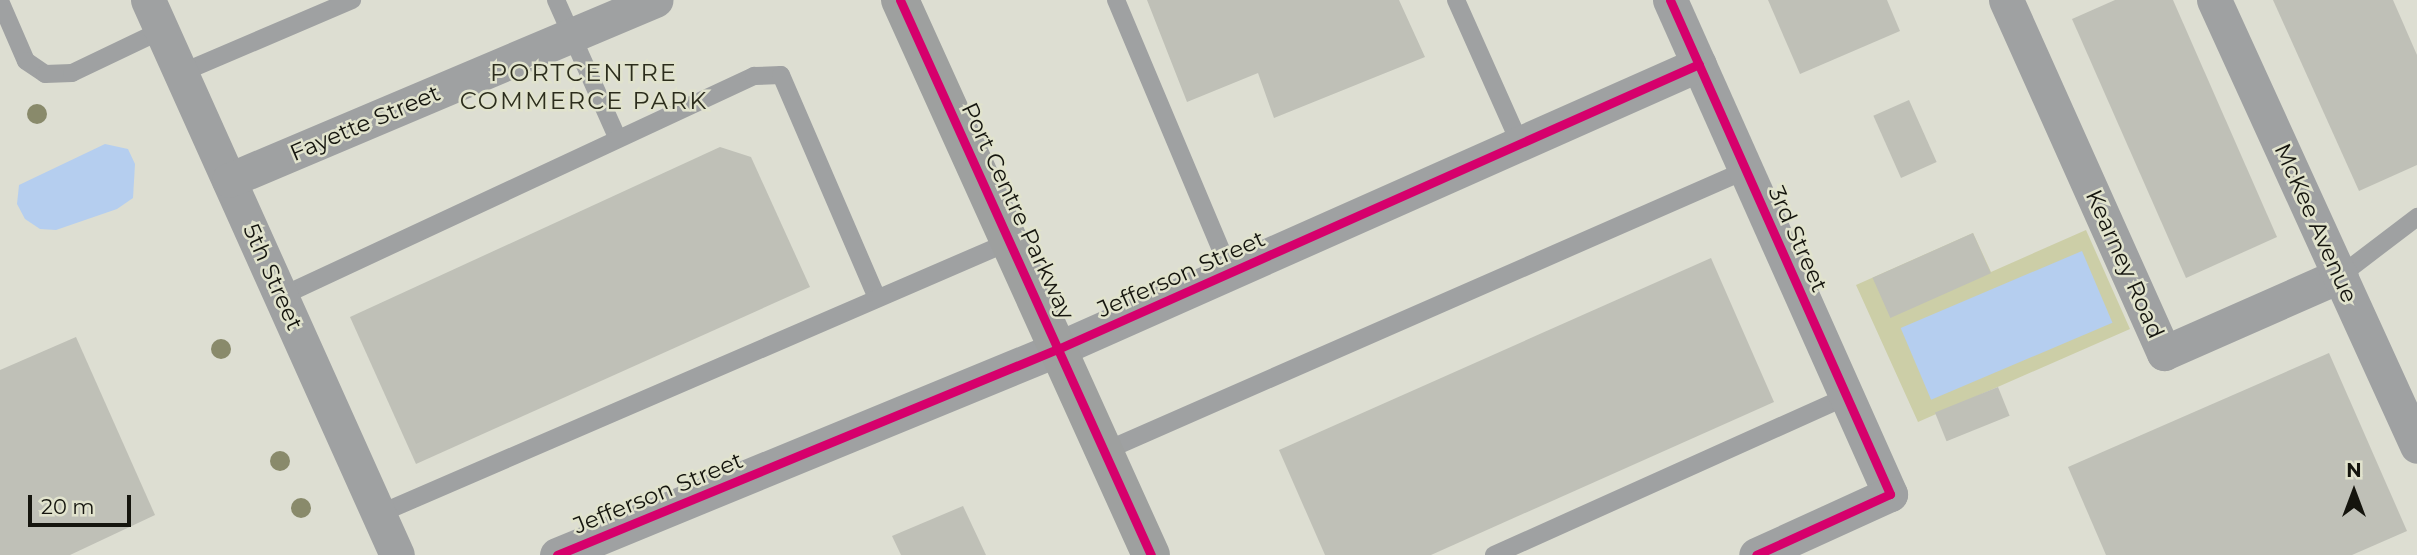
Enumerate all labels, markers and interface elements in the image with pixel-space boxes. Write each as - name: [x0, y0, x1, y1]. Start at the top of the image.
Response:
- district label: PORTCENTRE COMMERCE PARK: [461, 59, 707, 115]
- street label: Fayette Street: [286, 79, 444, 167]
- street label: Port Centre Parkway: [956, 98, 1080, 324]
- street label: McKee Avenue: [2269, 139, 2363, 307]
- street label: 3rd Street: [1762, 182, 1834, 296]
- street label: Kearney Road: [2080, 185, 2170, 343]
- street label: 5th Street: [237, 220, 309, 334]
- street label: Jefferson Street: [1093, 225, 1269, 323]
- street label: Jefferson Street: [569, 446, 747, 540]
- north arrow: [2319, 457, 2389, 527]
- text: N: [2346, 459, 2362, 482]
- scale bar: [32, 482, 135, 526]
- text: 20 m: [41, 494, 95, 519]

